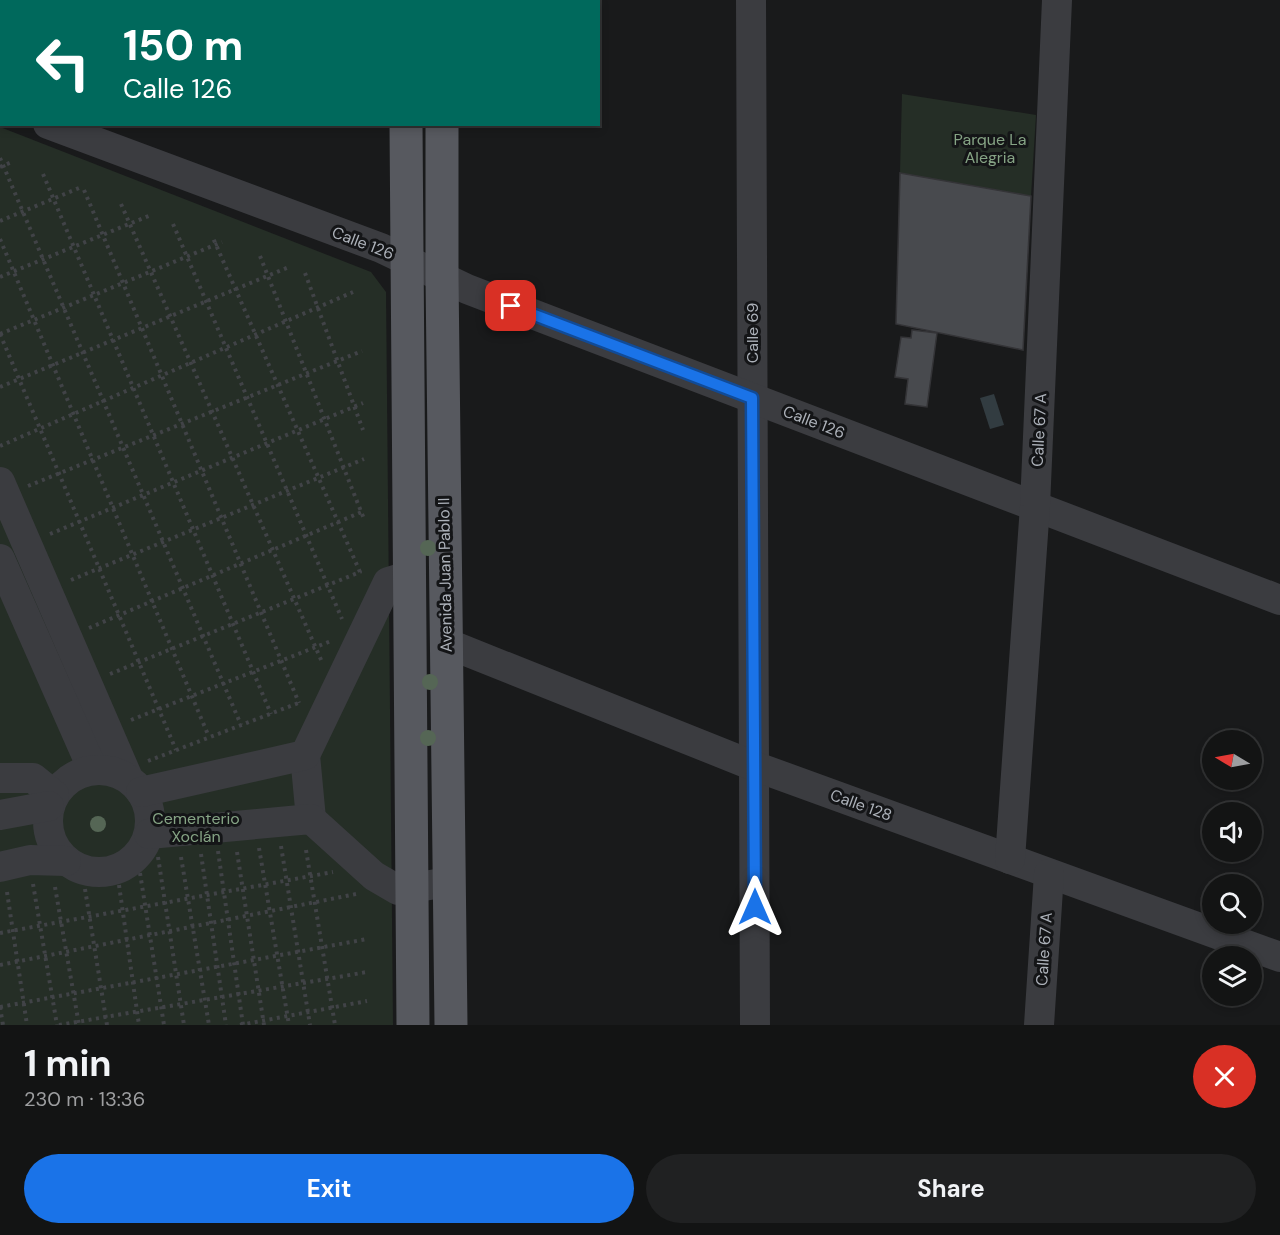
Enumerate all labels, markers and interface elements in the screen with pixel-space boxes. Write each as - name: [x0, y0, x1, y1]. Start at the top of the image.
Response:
- text: 150 m: [123, 18, 243, 73]
- icon: left: [24, 24, 102, 102]
- text: Calle 126: [123, 71, 233, 106]
- park label: Parque La Alegria: [954, 129, 1026, 168]
- street label: Calle 126: [329, 222, 397, 264]
- pin: [485, 280, 536, 331]
- icon: arrive: [494, 289, 527, 322]
- street label: Calle 69: [742, 303, 763, 363]
- street label: Calle 67 A: [1027, 392, 1051, 467]
- street label: Calle 126: [780, 401, 848, 443]
- street label: Avenida Juan Pablo II: [433, 497, 457, 653]
- north arrow: [1202, 730, 1262, 790]
- map controls: [1202, 730, 1262, 1006]
- street label: Calle 128: [827, 784, 895, 826]
- button: sound: [1202, 802, 1262, 862]
- park label: Cementerio Xoclán: [152, 808, 240, 847]
- button: search: [1202, 874, 1262, 934]
- position arrow: [723, 875, 787, 939]
- street label: Calle 67 A: [1031, 911, 1057, 987]
- button: layers: [1202, 946, 1262, 1006]
- text: 1 min: [24, 1040, 112, 1087]
- button: close: [1193, 1045, 1256, 1108]
- text: 230 m · 13:36: [24, 1086, 145, 1112]
- button: Exit: [24, 1154, 634, 1223]
- button: Share: [646, 1154, 1256, 1223]

